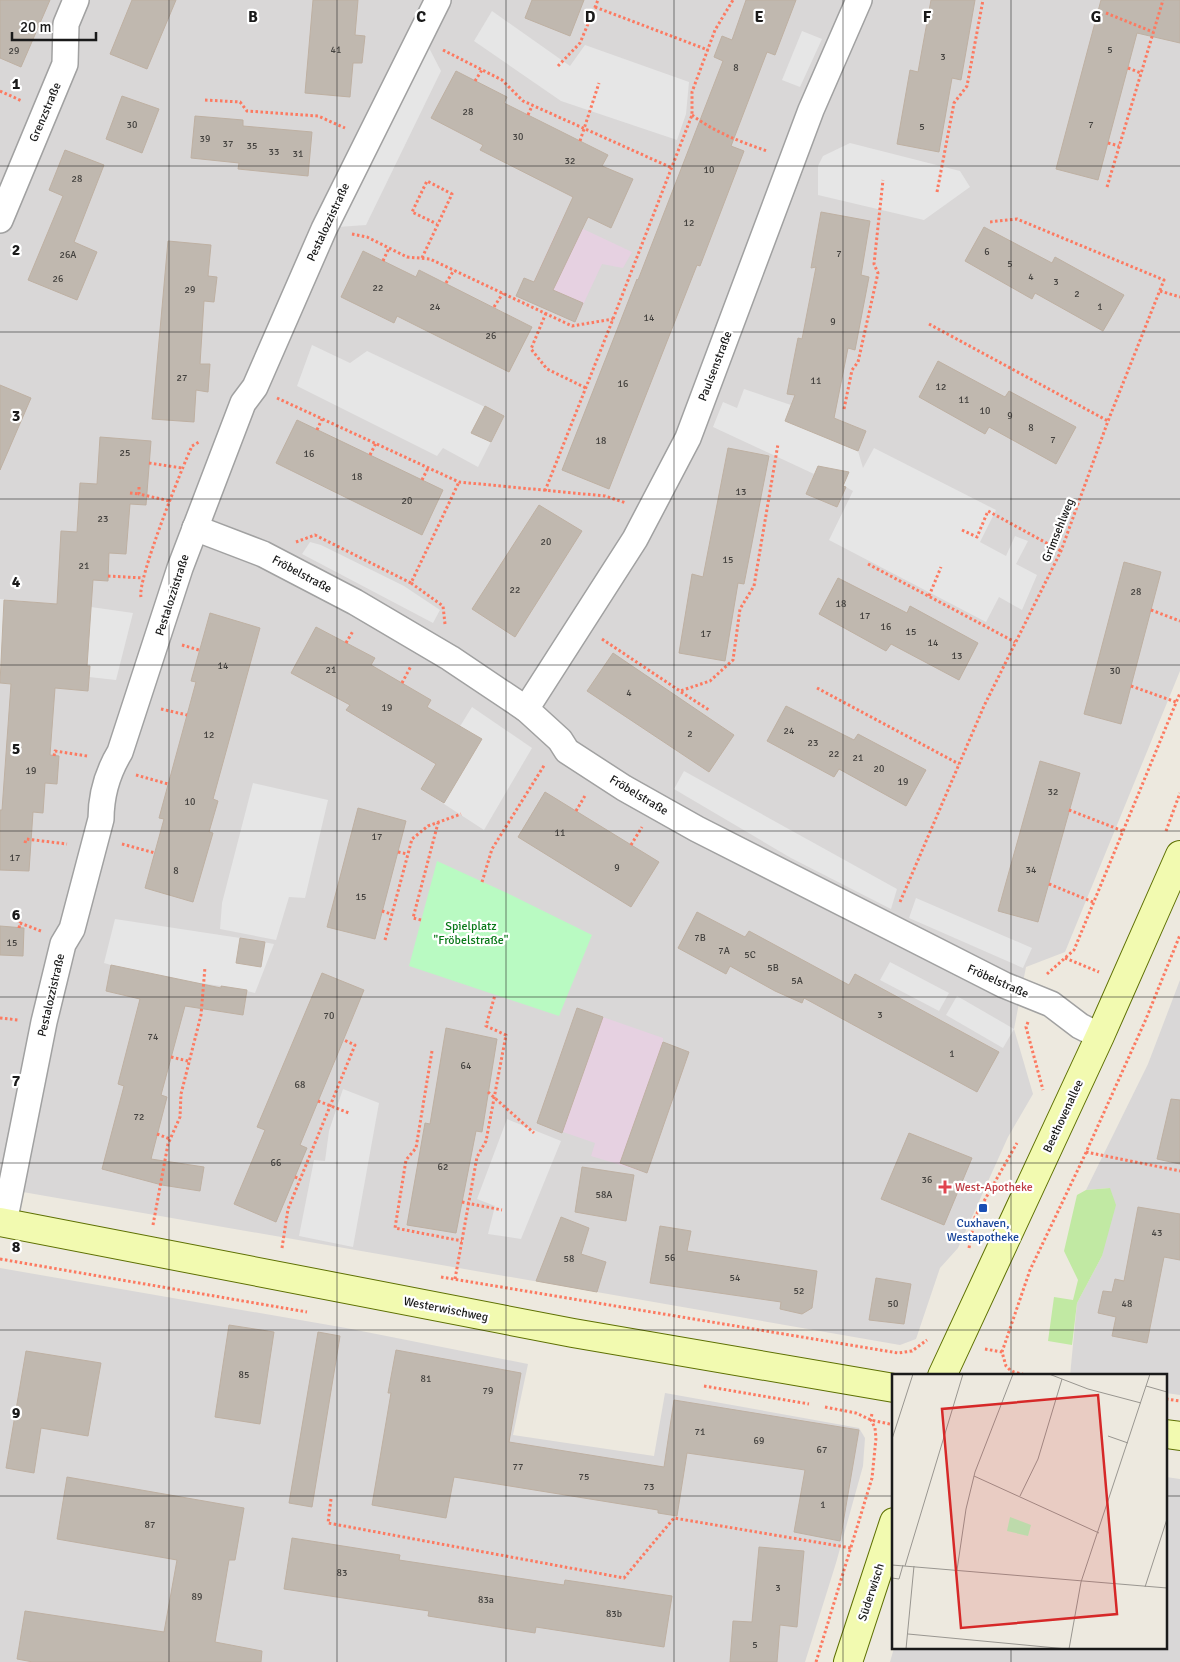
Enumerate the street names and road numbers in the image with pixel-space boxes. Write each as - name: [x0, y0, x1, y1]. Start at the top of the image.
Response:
- street label: Grenzstraße: [26, 80, 65, 144]
- street label: Pestalozzistraße: [304, 181, 353, 264]
- street label: Paulsenstraße: [695, 329, 736, 403]
- street label: Grimsehlweg: [1039, 496, 1078, 564]
- street label: Pestalozzistraße: [152, 552, 193, 638]
- street label: Fröbelstraße: [269, 552, 334, 596]
- street label: Fröbelstraße: [607, 772, 671, 819]
- street label: Pestalozzistraße: [35, 952, 68, 1038]
- street label: Fröbelstraße: [965, 961, 1031, 1002]
- street label: Beethovenallee: [1040, 1077, 1087, 1155]
- street label: Westerwischweg: [402, 1294, 490, 1325]
- street label: Süderwisch: [855, 1561, 888, 1623]

